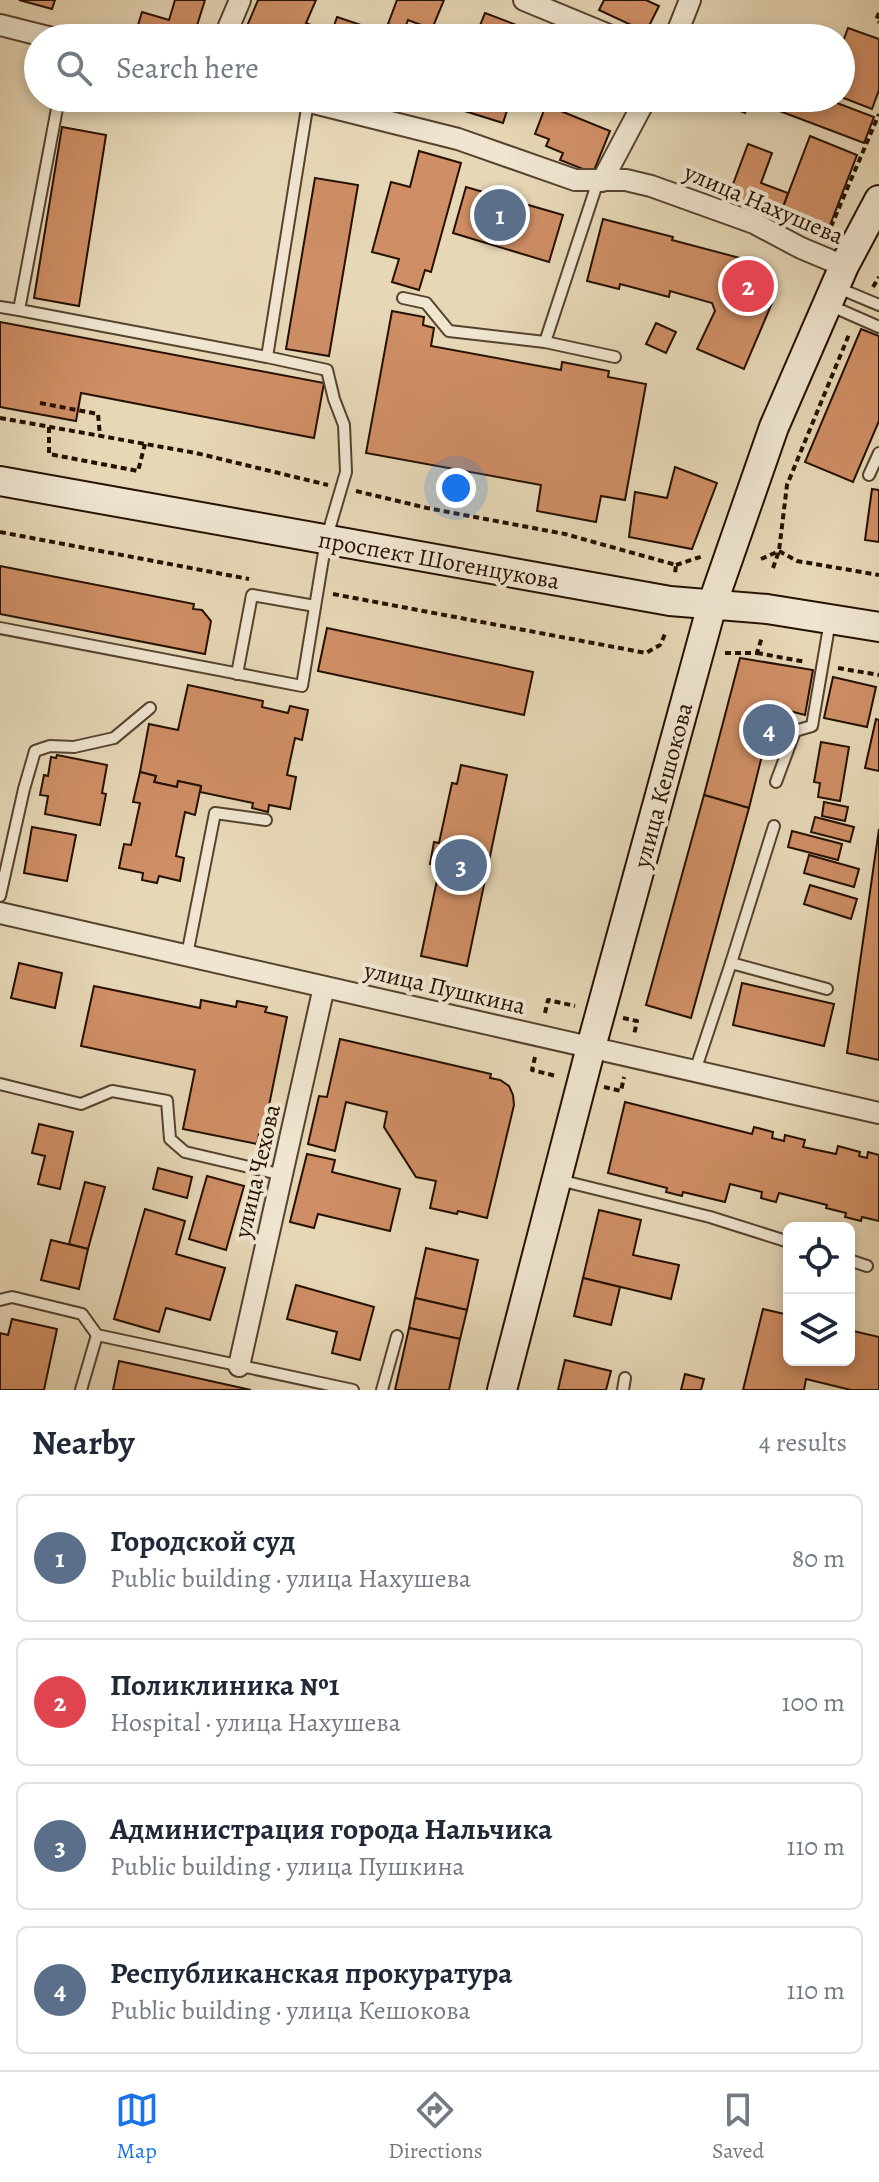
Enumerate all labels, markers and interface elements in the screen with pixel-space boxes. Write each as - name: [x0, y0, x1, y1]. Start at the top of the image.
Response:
- search box: [24, 24, 855, 112]
- icon: search: [52, 46, 96, 90]
- text: Search here: [116, 48, 259, 88]
- street label: улица Нахушева: [678, 156, 849, 252]
- pin: 1: [474, 185, 526, 245]
- pin: 2: [722, 256, 774, 316]
- your location: [436, 468, 476, 508]
- street label: проспект Шогенцукова: [316, 523, 562, 597]
- street label: улица Кешокова: [625, 699, 700, 872]
- pin: 4: [743, 700, 795, 760]
- pin: 3: [435, 835, 487, 895]
- street label: улица Пушкина: [360, 954, 529, 1022]
- street label: улица Чехова: [226, 1101, 288, 1242]
- map controls: [783, 1222, 855, 1366]
- button: locate: [783, 1222, 855, 1294]
- button: layers: [783, 1294, 855, 1366]
- text: Nearby: [32, 1419, 135, 1466]
- text: 4 results: [759, 1425, 847, 1460]
- text: Городской суд: [110, 1521, 296, 1561]
- text: 1: [55, 1541, 65, 1576]
- text: 80 m: [792, 1541, 845, 1576]
- text: Public building · улица Нахушева: [110, 1561, 471, 1596]
- text: Поликлиника №1: [110, 1665, 339, 1705]
- text: 2: [54, 1685, 66, 1720]
- text: 100 m: [782, 1685, 845, 1720]
- text: Hospital · улица Нахушева: [110, 1705, 401, 1740]
- text: Администрация города Нальчика: [110, 1809, 552, 1849]
- text: 3: [54, 1829, 66, 1864]
- text: 110 m: [787, 1829, 845, 1864]
- text: Public building · улица Пушкина: [110, 1849, 465, 1884]
- text: Республиканская прокуратура: [110, 1953, 512, 1993]
- text: 4: [54, 1973, 66, 2008]
- text: 110 m: [787, 1973, 845, 2008]
- text: Public building · улица Кешокова: [110, 1993, 471, 2028]
- tab: Map: [115, 2088, 159, 2166]
- tab: Directions: [388, 2088, 483, 2166]
- tab: Saved: [712, 2088, 764, 2166]

